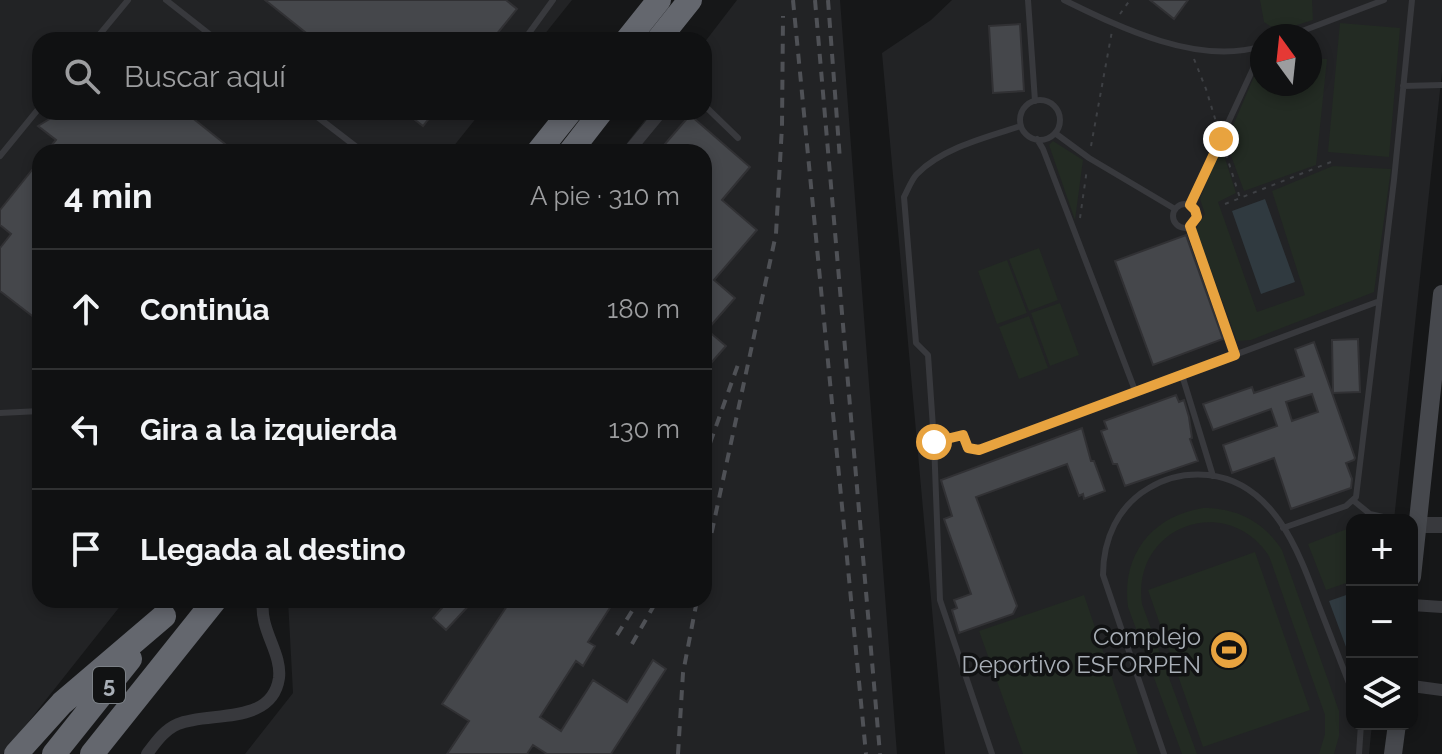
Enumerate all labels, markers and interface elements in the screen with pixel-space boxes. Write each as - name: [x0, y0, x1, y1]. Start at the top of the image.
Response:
- north arrow: [1250, 24, 1322, 96]
- search box: [32, 32, 712, 120]
- icon: search: [60, 54, 104, 98]
- text: Buscar aquí: [124, 59, 286, 94]
- route end: [1203, 121, 1239, 157]
- text: 4 min: [64, 176, 152, 216]
- text: A pie · 310 m: [530, 181, 680, 211]
- icon: ahead: [64, 287, 108, 331]
- text: Continúa: [140, 292, 270, 327]
- text: 180 m: [607, 294, 680, 324]
- icon: left: [64, 407, 108, 451]
- text: Gira a la izquierda: [140, 412, 397, 447]
- text: 130 m: [609, 414, 680, 444]
- route start: [916, 424, 952, 460]
- map controls: [1346, 514, 1418, 730]
- button: +: [1346, 514, 1418, 586]
- icon: arrive: [64, 527, 108, 571]
- text: Llegada al destino: [140, 532, 406, 567]
- button: −: [1346, 586, 1418, 658]
- place label: Complejo Deportivo ESFORPEN: [962, 622, 1201, 679]
- sports icon: Complejo Deportivo ESFORPEN: [1208, 629, 1250, 671]
- button: layers: [1346, 658, 1418, 730]
- road number: 5: [93, 667, 125, 703]

